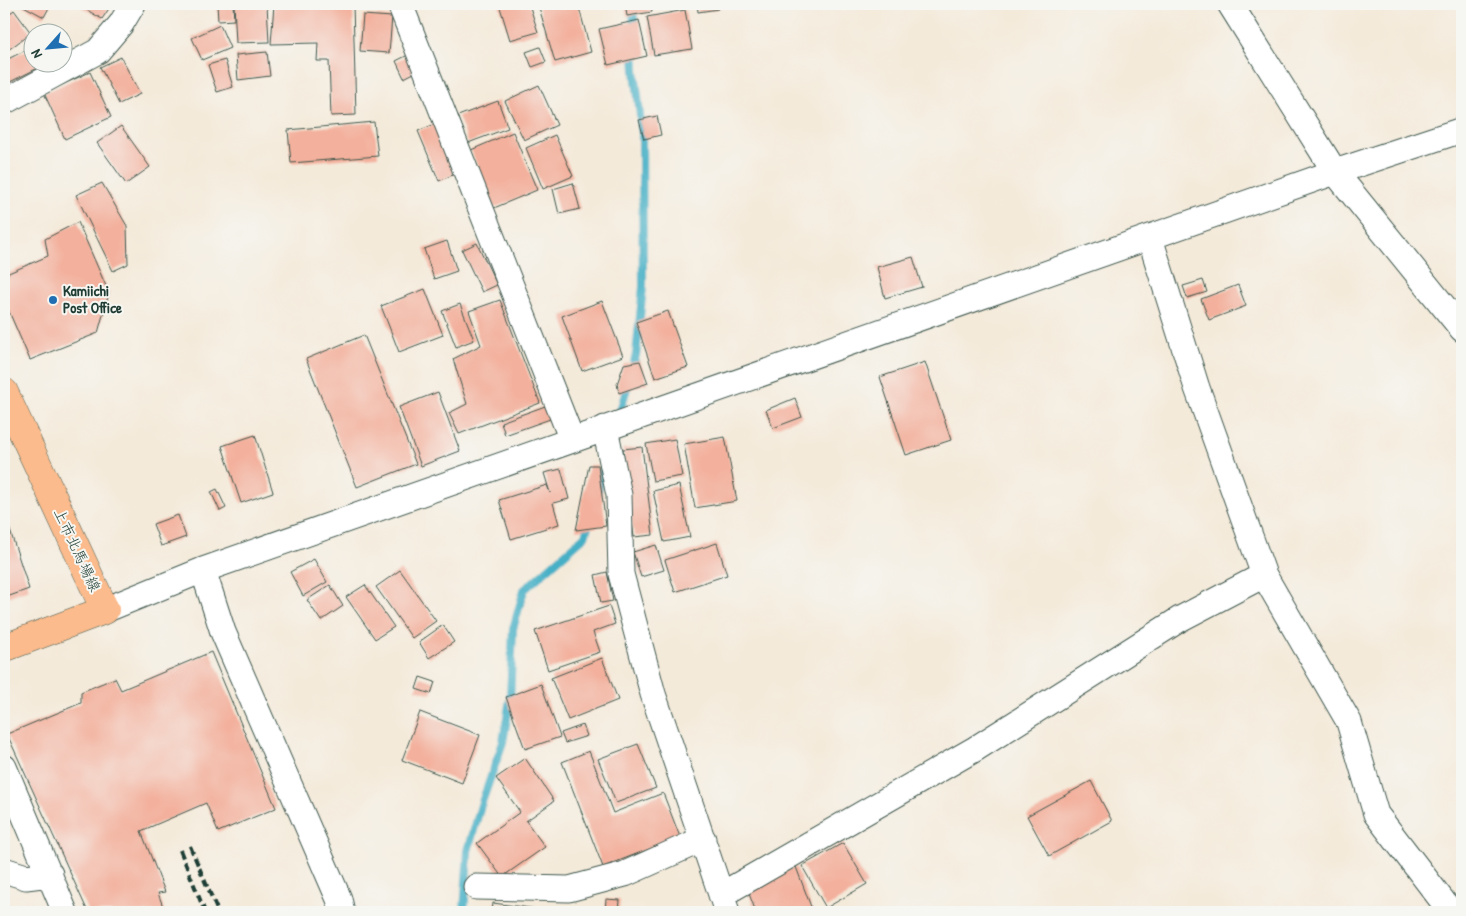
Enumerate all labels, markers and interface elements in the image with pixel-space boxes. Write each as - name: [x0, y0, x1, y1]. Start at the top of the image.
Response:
- north arrow: [22, 22, 72, 72]
- text: N: [26, 46, 46, 62]
- place label: Kamiichi Post Office: [63, 280, 122, 318]
- marker: Kamiichi Post Office: [47, 294, 59, 306]
- street label: 上市北馬場線: [49, 505, 106, 595]

